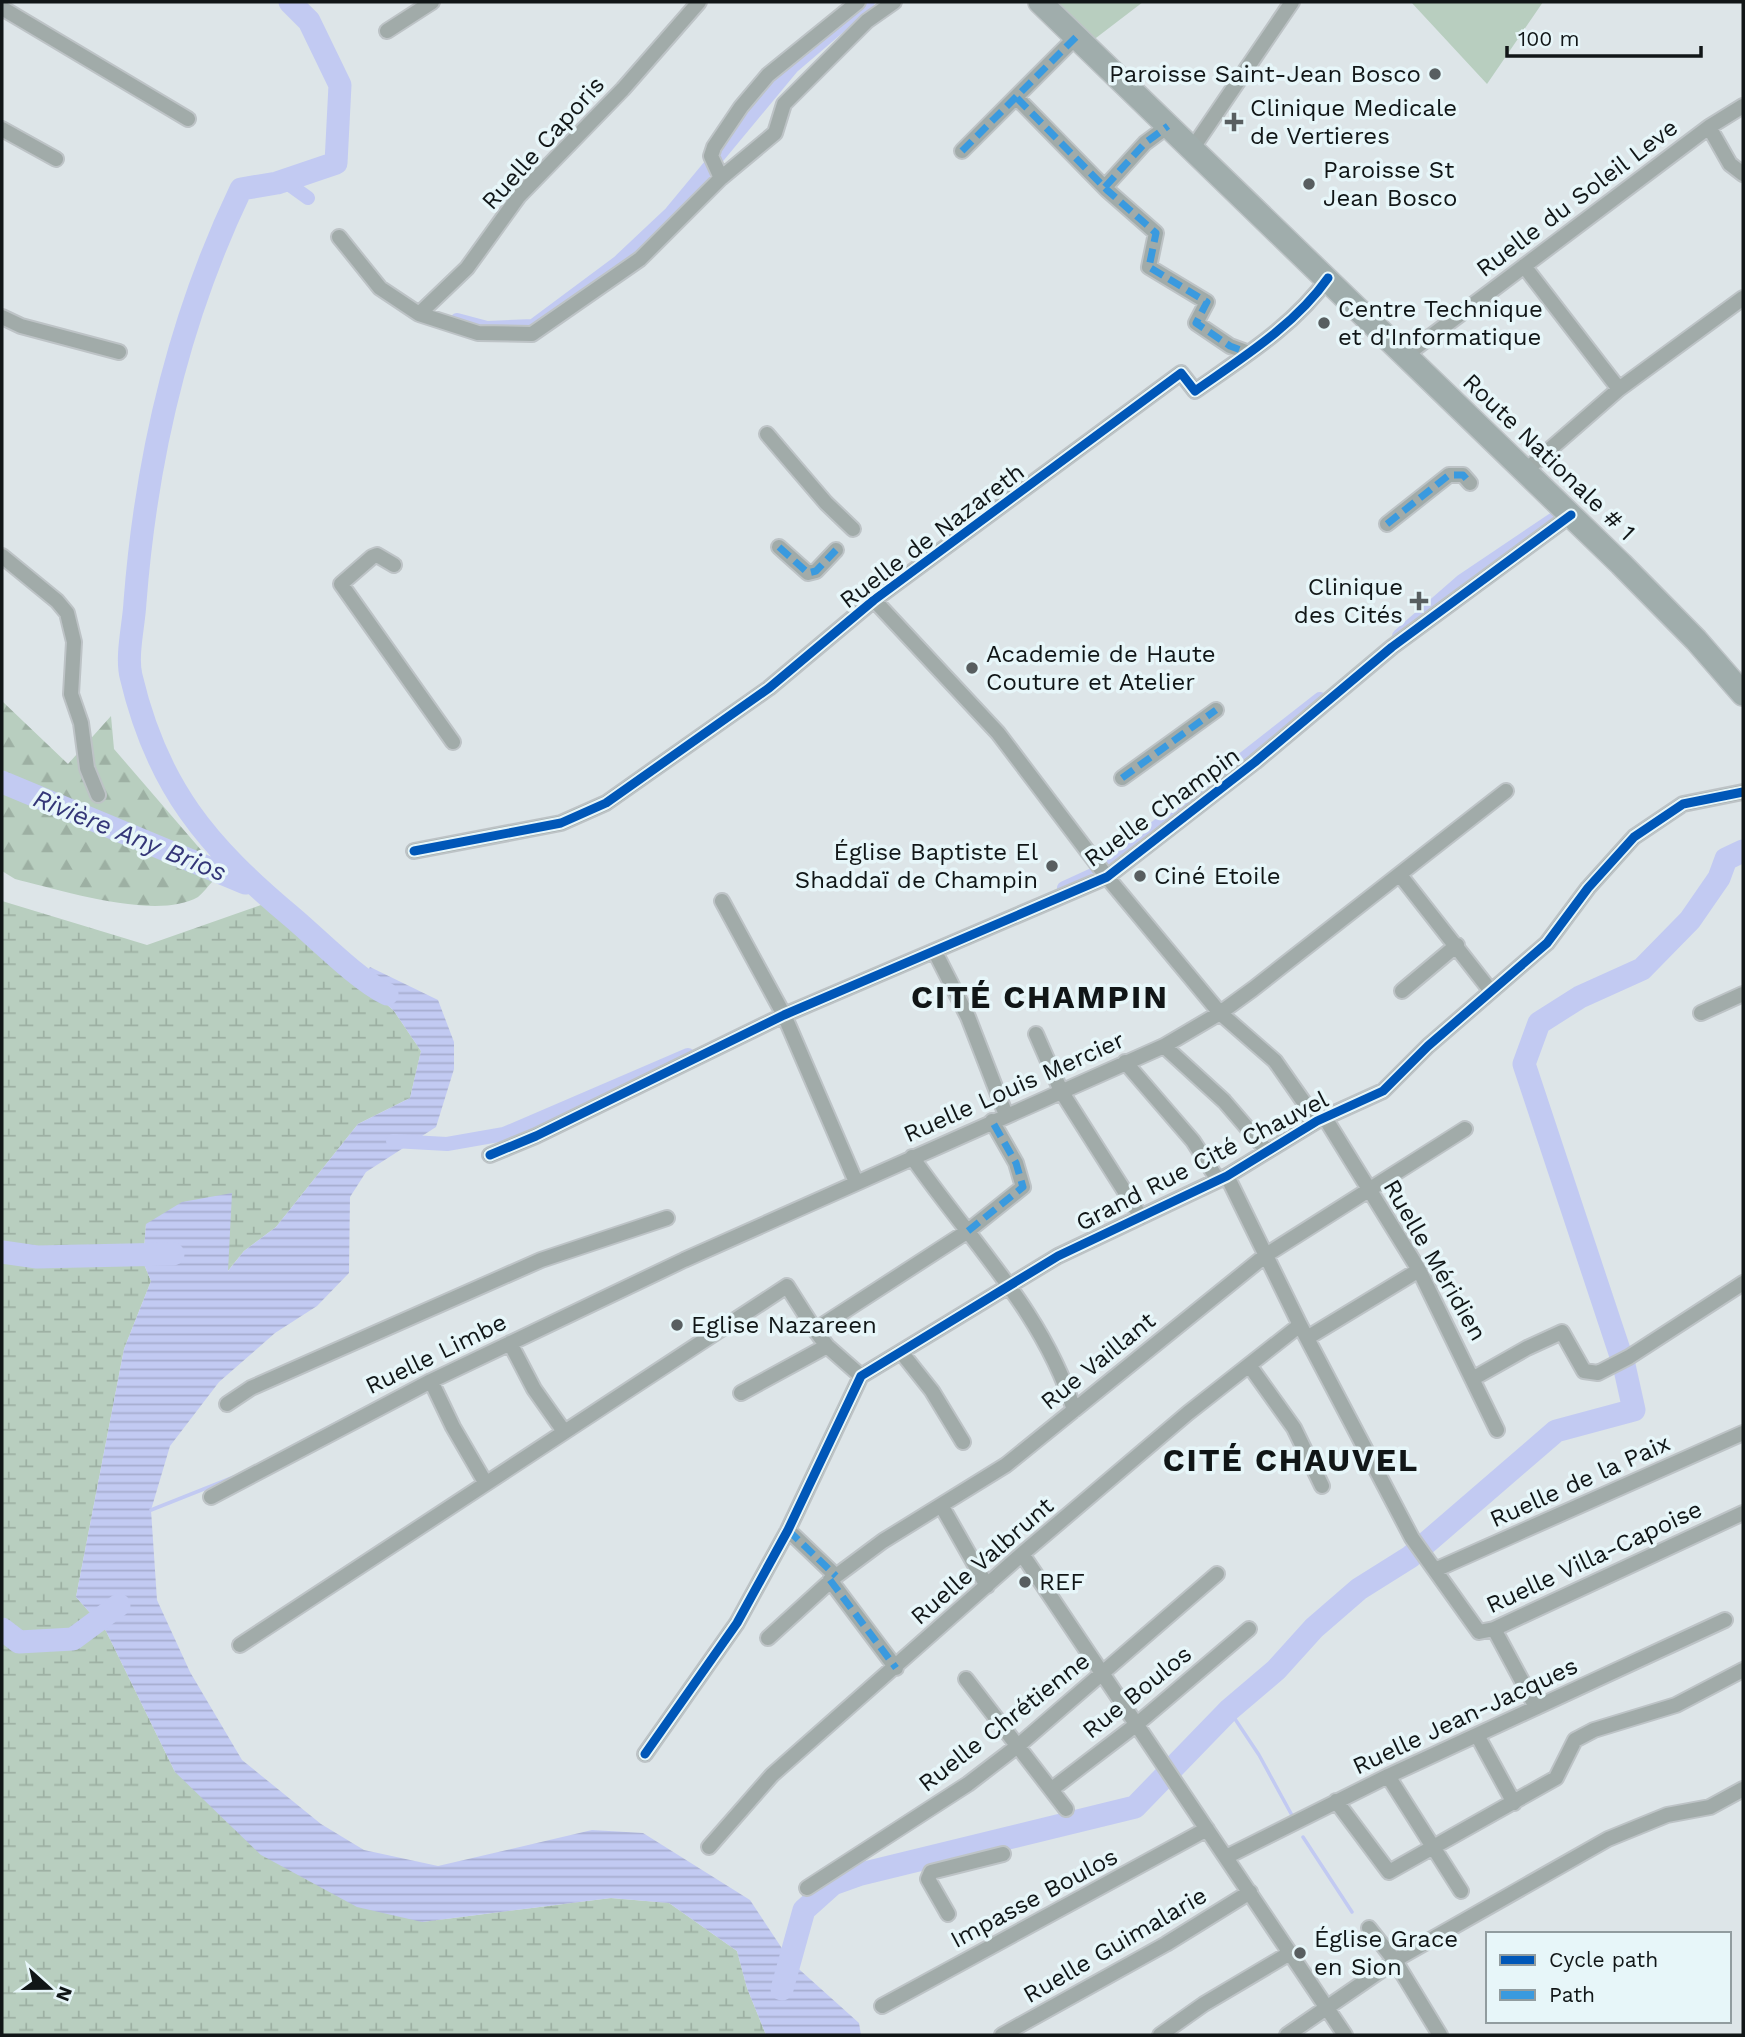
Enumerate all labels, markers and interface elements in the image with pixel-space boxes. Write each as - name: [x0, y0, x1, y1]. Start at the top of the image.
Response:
- scale bar: [1507, 14, 1701, 58]
- text: 100 m: [1518, 26, 1580, 51]
- place label: Paroisse Saint-Jean Bosco: [1109, 60, 1421, 88]
- marker: Paroisse Saint-Jean Bosco: [1427, 66, 1443, 82]
- street label: Ruelle Caporis: [476, 71, 610, 215]
- place label: Clinique Medicale de Vertieres: [1250, 94, 1457, 150]
- marker: Clinique Medicale de Vertieres: [1224, 112, 1244, 132]
- street label: Ruelle du Soleil Leve: [1471, 113, 1683, 283]
- place label: Paroisse St Jean Bosco: [1323, 156, 1457, 212]
- marker: Paroisse St Jean Bosco: [1301, 176, 1317, 192]
- place label: Centre Technique et d'Informatique: [1338, 295, 1543, 351]
- marker: Centre Technique et d'Informatique: [1316, 315, 1332, 331]
- street label: Route Nationale # 1: [1457, 368, 1641, 546]
- street label: Ruelle de Nazareth: [834, 458, 1030, 614]
- place label: Clinique des Cités: [1294, 573, 1403, 629]
- marker: Clinique des Cités: [1409, 591, 1429, 611]
- place label: Academie de Haute Couture et Atelier: [986, 640, 1216, 696]
- marker: Academie de Haute Couture et Atelier: [964, 660, 980, 676]
- street label: Ruelle Champin: [1079, 741, 1245, 873]
- water label: Rivière Any Brios: [29, 783, 231, 887]
- place label: Église Baptiste El Shaddaï de Champin: [795, 838, 1039, 894]
- marker: Église Baptiste El Shaddaï de Champin: [1044, 858, 1060, 874]
- place label: Ciné Etoile: [1154, 862, 1281, 890]
- marker: Ciné Etoile: [1132, 868, 1148, 884]
- district label: CITÉ CHAMPIN: [911, 978, 1169, 1016]
- street label: Ruelle Louis Mercier: [899, 1026, 1129, 1148]
- street label: Grand Rue Cité Chauvel: [1071, 1085, 1333, 1237]
- street label: Ruelle Méridien: [1377, 1174, 1493, 1346]
- street label: Rue Vaillant: [1035, 1306, 1161, 1416]
- street label: Ruelle Limbe: [361, 1308, 511, 1400]
- place label: Eglise Nazareen: [691, 1311, 877, 1339]
- marker: Eglise Nazareen: [669, 1317, 685, 1333]
- street label: Ruelle de la Paix: [1486, 1429, 1674, 1533]
- district label: CITÉ CHAUVEL: [1163, 1441, 1419, 1479]
- street label: Ruelle Valbrunt: [905, 1491, 1059, 1631]
- street label: Ruelle Villa-Capoise: [1482, 1495, 1706, 1619]
- place label: REF: [1039, 1568, 1085, 1596]
- marker: REF: [1017, 1574, 1033, 1590]
- street label: Rue Boulos: [1077, 1640, 1197, 1744]
- street label: Ruelle Chrétienne: [913, 1647, 1095, 1797]
- street label: Ruelle Jean-Jacques: [1348, 1652, 1582, 1780]
- street label: Impasse Boulos: [946, 1842, 1122, 1954]
- street label: Ruelle Guimalarie: [1018, 1881, 1212, 2009]
- place label: Église Grace en Sion: [1314, 1925, 1458, 1981]
- legend: [1486, 1932, 1731, 2023]
- marker: Église Grace en Sion: [1292, 1945, 1308, 1961]
- text: Cycle path: [1549, 1947, 1658, 1972]
- north arrow: [14, 1953, 84, 2023]
- text: Path: [1549, 1982, 1595, 2007]
- text: N: [51, 1983, 78, 2005]

